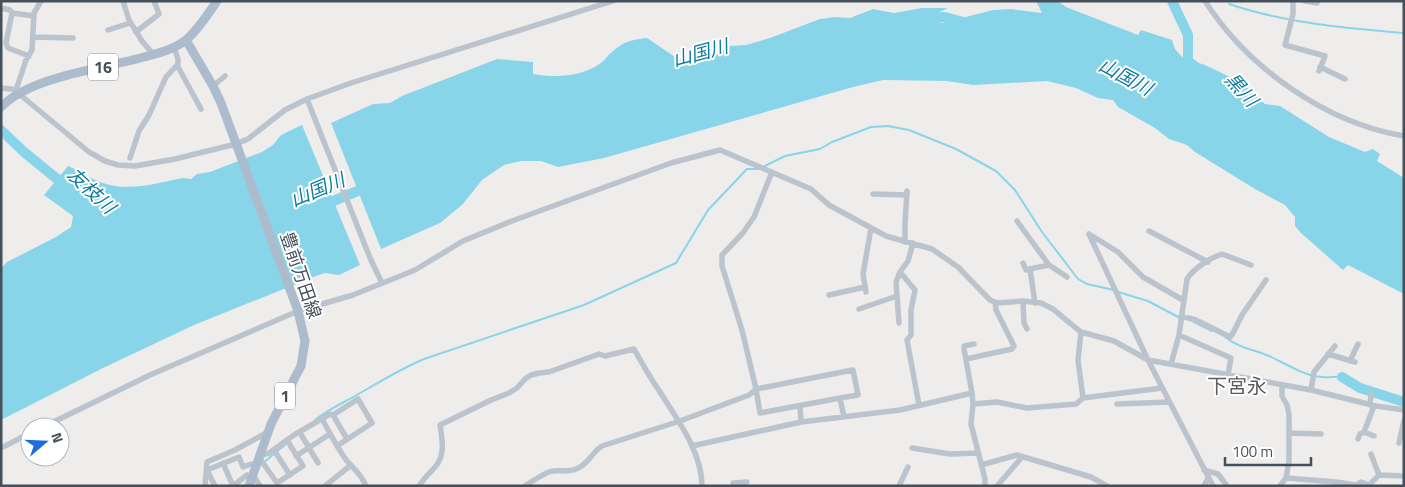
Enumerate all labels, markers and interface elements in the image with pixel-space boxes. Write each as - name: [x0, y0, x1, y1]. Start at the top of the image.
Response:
- water label: 山国川: [669, 30, 733, 73]
- water label: 山国川: [1094, 50, 1160, 103]
- road number: 16: [88, 54, 118, 80]
- water label: 黒川: [1219, 65, 1267, 114]
- water label: 友枝川: [61, 160, 124, 221]
- water label: 山国川: [285, 164, 351, 213]
- street label: 豊前万田線: [274, 228, 328, 322]
- district label: 下宮永: [1207, 370, 1267, 401]
- road number: 1: [275, 382, 295, 410]
- north arrow: [20, 417, 70, 467]
- text: N: [46, 430, 69, 446]
- scale bar: [1225, 434, 1311, 466]
- text: 100 m: [1232, 440, 1273, 463]

